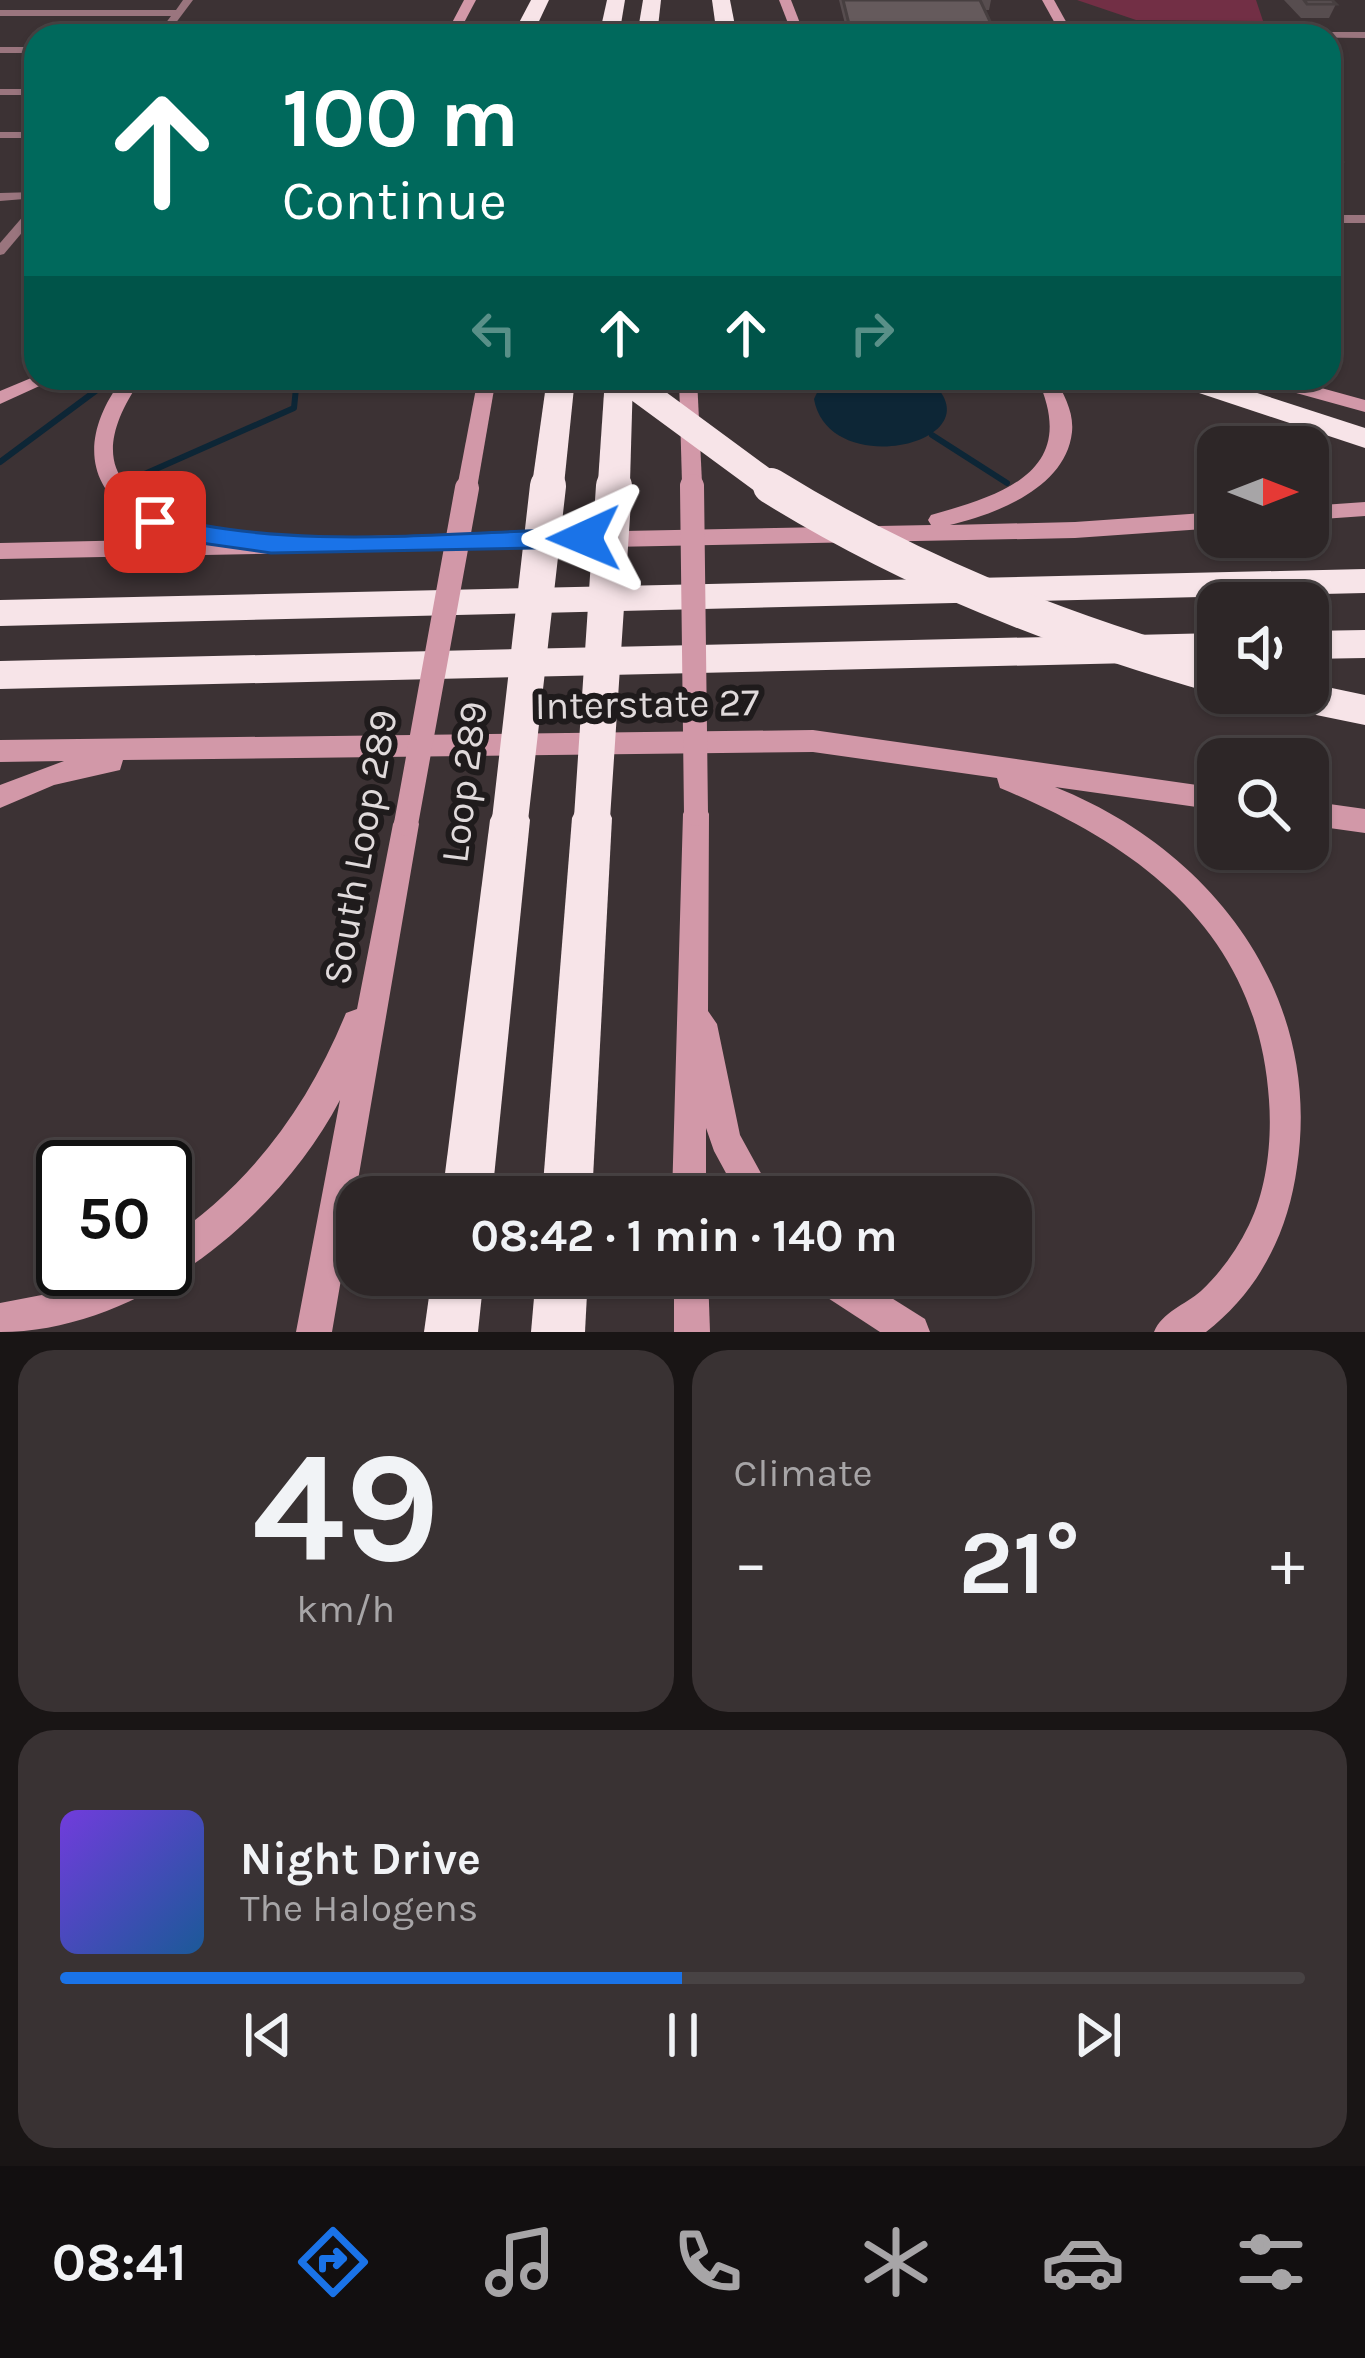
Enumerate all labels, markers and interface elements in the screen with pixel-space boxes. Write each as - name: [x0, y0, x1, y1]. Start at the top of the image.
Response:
- text: 100 m: [282, 69, 519, 167]
- icon: ahead: [84, 72, 240, 228]
- text: Continue: [282, 169, 507, 233]
- icon: left: [461, 300, 527, 366]
- icon: ahead: [587, 300, 653, 366]
- icon: ahead: [713, 300, 779, 366]
- icon: right: [839, 300, 905, 366]
- north arrow: [1197, 426, 1329, 558]
- map controls: [1197, 426, 1329, 870]
- pin: [104, 471, 206, 573]
- position arrow: [521, 475, 647, 601]
- icon: arrive: [122, 489, 188, 555]
- button: sound: [1197, 582, 1329, 714]
- street label: Interstate 27: [534, 679, 760, 729]
- street label: Loop 289: [431, 699, 497, 865]
- street label: South Loop 289: [313, 706, 407, 988]
- button: search: [1197, 738, 1329, 870]
- speed limit sign: 50: [36, 1140, 192, 1296]
- text: 08:42 · 1 min · 140 m: [471, 1210, 897, 1262]
- text: 49: [252, 1417, 440, 1599]
- text: Climate: [734, 1450, 873, 1496]
- text: 21°: [958, 1510, 1080, 1616]
- text: −: [734, 1524, 768, 1602]
- text: +: [1270, 1524, 1305, 1602]
- text: km/h: [296, 1586, 395, 1632]
- text: Night Drive: [240, 1833, 481, 1885]
- text: The Halogens: [240, 1885, 478, 1931]
- icon: previous: [235, 2002, 301, 2068]
- icon: pause: [650, 2002, 716, 2068]
- icon: next: [1065, 2002, 1131, 2068]
- icon: directions: [291, 2220, 375, 2304]
- icon: music: [478, 2220, 562, 2304]
- icon: phone: [666, 2220, 750, 2304]
- icon: climate: [854, 2220, 938, 2304]
- icon: car: [1041, 2220, 1125, 2304]
- icon: filters: [1229, 2220, 1313, 2304]
- text: 08:41: [52, 2230, 187, 2294]

